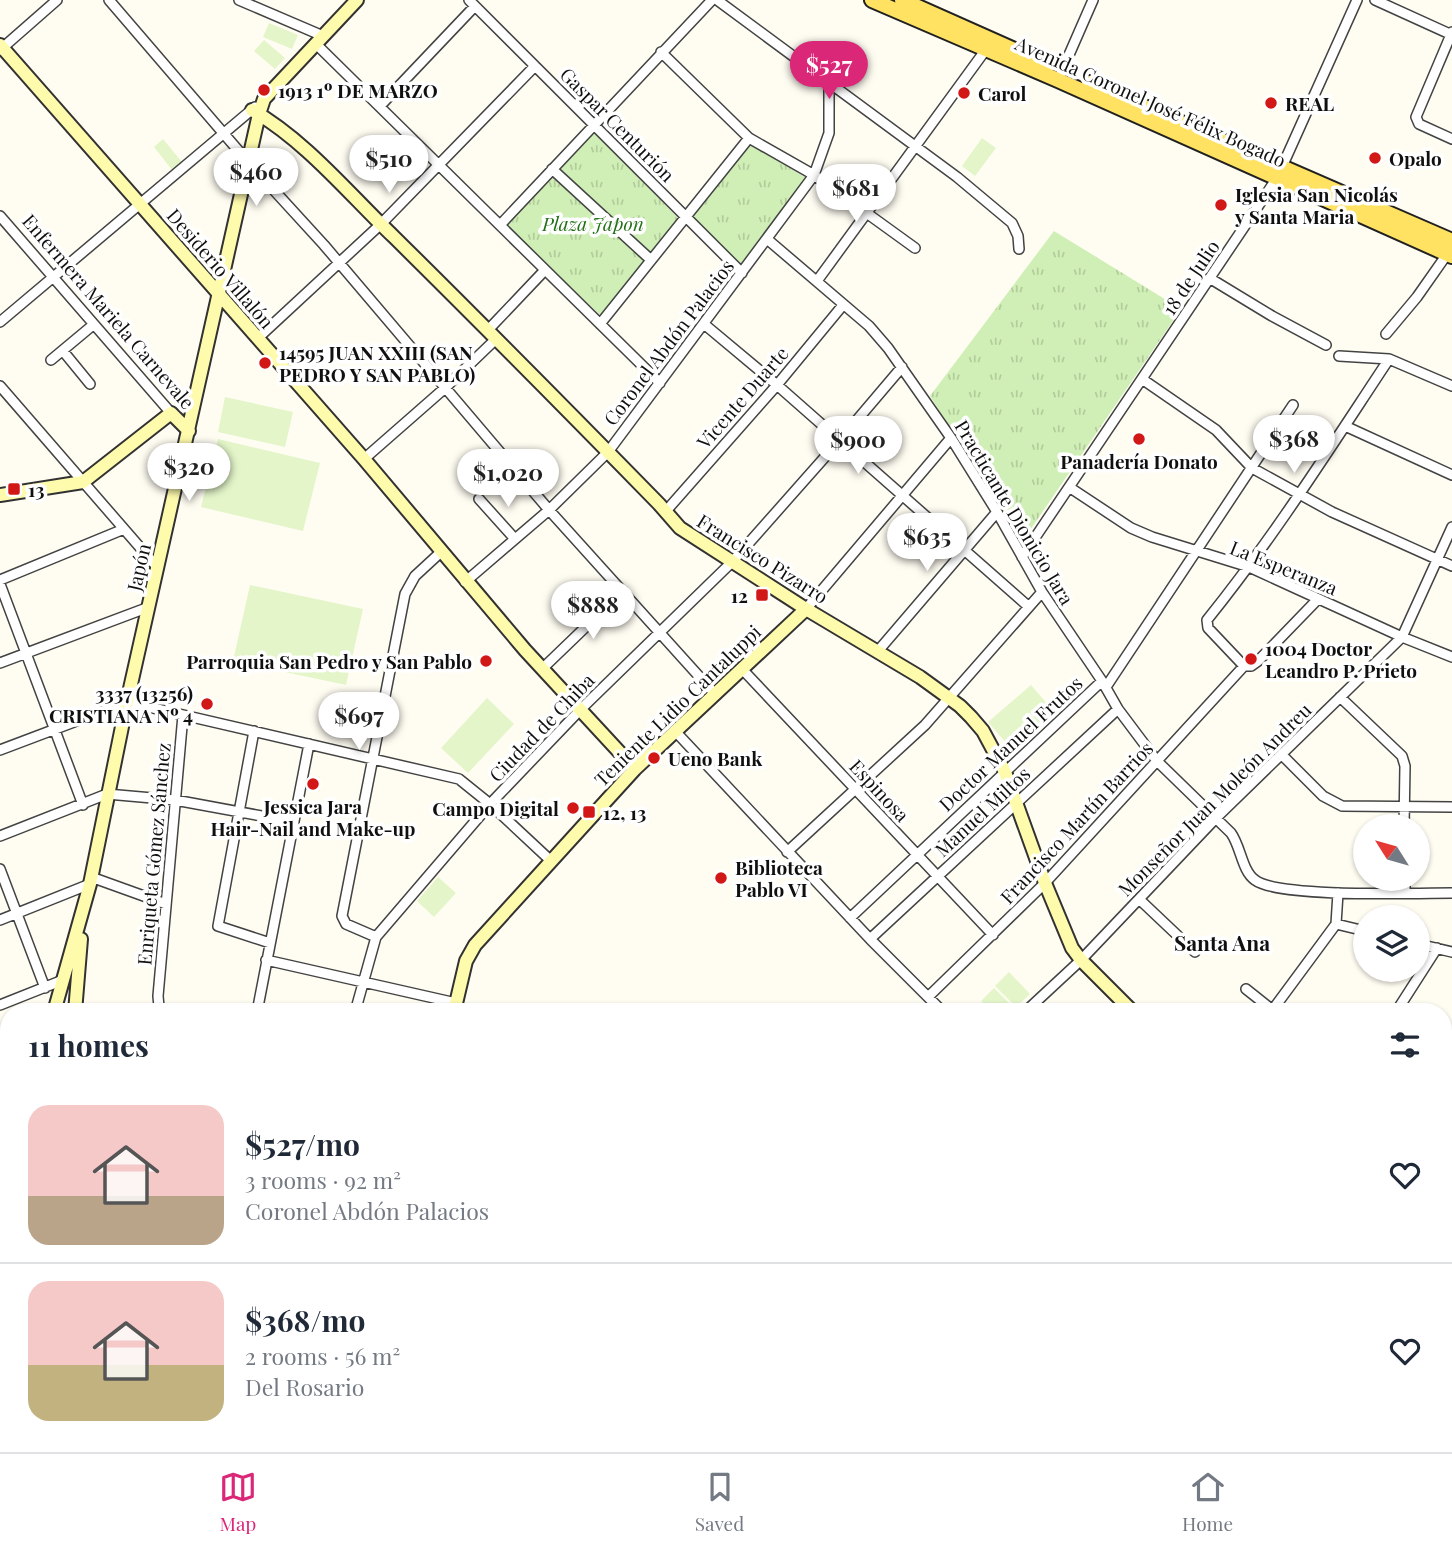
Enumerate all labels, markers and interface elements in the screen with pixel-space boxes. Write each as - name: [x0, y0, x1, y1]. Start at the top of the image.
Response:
- street label: Avenida Coronel José Félix Bogado: [1011, 29, 1290, 172]
- pin: $527: [788, 42, 870, 101]
- text: $527: [806, 48, 852, 79]
- street label: Gaspar Centurión: [555, 61, 681, 187]
- place label: 1913 1º DE MARZO: [278, 77, 438, 103]
- place label: Carol: [978, 80, 1026, 106]
- marker: 1913 1º DE MARZO: [256, 82, 272, 98]
- marker: Carol: [956, 85, 972, 101]
- place label: REAL: [1285, 90, 1334, 116]
- marker: REAL: [1263, 95, 1279, 111]
- pin: $510: [348, 136, 430, 195]
- text: $510: [365, 142, 413, 173]
- place label: Opalo: [1389, 145, 1442, 171]
- pin: $460: [215, 148, 297, 208]
- marker: Opalo: [1367, 150, 1383, 166]
- text: $460: [229, 155, 283, 186]
- pin: $681: [815, 164, 897, 224]
- text: $681: [832, 171, 880, 202]
- place label: Iglesia San Nicolás y Santa Maria: [1234, 181, 1398, 229]
- marker: Iglesia San Nicolás y Santa Maria: [1213, 197, 1229, 213]
- street label: Desiderio Villalón: [162, 203, 281, 334]
- street label: Enfermera Mariela Carnevale: [17, 208, 201, 414]
- park label: Plaza Japon: [541, 210, 644, 236]
- street label: 18 de Julio: [1155, 234, 1225, 320]
- street label: Coronel Abdón Palacios: [597, 254, 739, 430]
- place label: 14595 JUAN XXIII (SAN PEDRO Y SAN PABLO): [279, 339, 475, 387]
- street label: Vicente Duarte: [690, 340, 794, 454]
- marker: 14595 JUAN XXIII (SAN PEDRO Y SAN PABLO): [257, 355, 273, 371]
- street label: Practicante Dionicio Jara: [949, 415, 1081, 610]
- pin: $900: [817, 416, 899, 476]
- pin: $368: [1253, 416, 1335, 475]
- text: $368: [1269, 422, 1319, 453]
- text: $900: [830, 423, 886, 454]
- marker: Panadería Donato: [1131, 431, 1147, 447]
- pin: $320: [148, 444, 230, 503]
- place label: Panadería Donato: [1060, 448, 1218, 474]
- pin: $1,020: [451, 449, 565, 509]
- text: $320: [163, 450, 215, 481]
- text: $1,020: [473, 456, 543, 487]
- place label: 13: [28, 476, 44, 502]
- marker: 13: [6, 481, 22, 497]
- street label: Francisco Pizarro: [693, 507, 833, 609]
- pin: $635: [886, 514, 968, 573]
- text: $635: [903, 520, 951, 551]
- street label: La Esperanza: [1226, 534, 1342, 601]
- street label: Japón: [120, 540, 156, 594]
- pin: $888: [552, 582, 634, 641]
- place label: 12: [731, 582, 748, 608]
- marker: 12: [754, 587, 770, 603]
- text: $888: [567, 588, 619, 619]
- street label: Teniente Lidio Cantaluppi: [588, 618, 766, 792]
- place label: 1004 Doctor Leandro P. Prieto: [1265, 635, 1417, 683]
- place label: Parroquia San Pedro y San Pablo: [186, 648, 472, 674]
- marker: 1004 Doctor Leandro P. Prieto: [1243, 651, 1259, 667]
- marker: Parroquia San Pedro y San Pablo: [478, 653, 494, 669]
- street label: Ciudad de Chiba: [483, 667, 600, 787]
- street label: Doctor Manuel Frutos: [933, 670, 1087, 816]
- place label: 3337 (13256) CRISTIANA Nº 4: [49, 680, 193, 728]
- pin: $697: [318, 692, 400, 752]
- marker: 3337 (13256) CRISTIANA Nº 4: [199, 696, 215, 712]
- street label: Monseñor Juan Moleón Andreu: [1112, 697, 1316, 901]
- text: $697: [334, 699, 384, 730]
- street label: Francisco Martín Barrios: [994, 735, 1158, 909]
- street label: Enriqueta Gómez Sánchez: [130, 742, 176, 966]
- place label: Ueno Bank: [668, 745, 763, 771]
- marker: Ueno Bank: [646, 750, 662, 766]
- street label: Espinosa: [844, 753, 916, 827]
- street label: Manuel Miltos: [929, 760, 1035, 862]
- marker: Jessica Jara Hair-Nail and Make-up: [305, 776, 321, 792]
- place label: Jessica Jara Hair-Nail and Make-up: [210, 793, 416, 841]
- place label: Campo Digital: [432, 795, 559, 821]
- place label: 12, 13: [603, 799, 646, 825]
- marker: Campo Digital: [565, 800, 581, 816]
- marker: 12, 13: [581, 804, 597, 820]
- north arrow: [1353, 814, 1430, 891]
- map controls: [1353, 814, 1430, 982]
- place label: Biblioteca Pablo VI: [735, 854, 823, 902]
- marker: Biblioteca Pablo VI: [713, 870, 729, 886]
- button: layers: [1353, 905, 1430, 982]
- district label: Santa Ana: [1174, 928, 1270, 956]
- text: 11 homes: [28, 1025, 149, 1065]
- icon: filters: [1386, 1026, 1424, 1064]
- text: $527/mo: [245, 1124, 360, 1164]
- icon: home: [84, 1133, 168, 1217]
- icon: heart: [1386, 1156, 1424, 1194]
- text: 3 rooms · 92 m²: [245, 1164, 401, 1195]
- text: Coronel Abdón Palacios: [245, 1195, 489, 1226]
- text: $368/mo: [245, 1300, 366, 1340]
- icon: home: [84, 1309, 168, 1393]
- icon: heart: [1386, 1332, 1424, 1370]
- text: 2 rooms · 56 m²: [245, 1340, 400, 1371]
- text: Del Rosario: [245, 1371, 364, 1402]
- tab: Map: [219, 1468, 257, 1536]
- tab: Saved: [695, 1468, 744, 1536]
- tab: Home: [1182, 1468, 1233, 1536]

